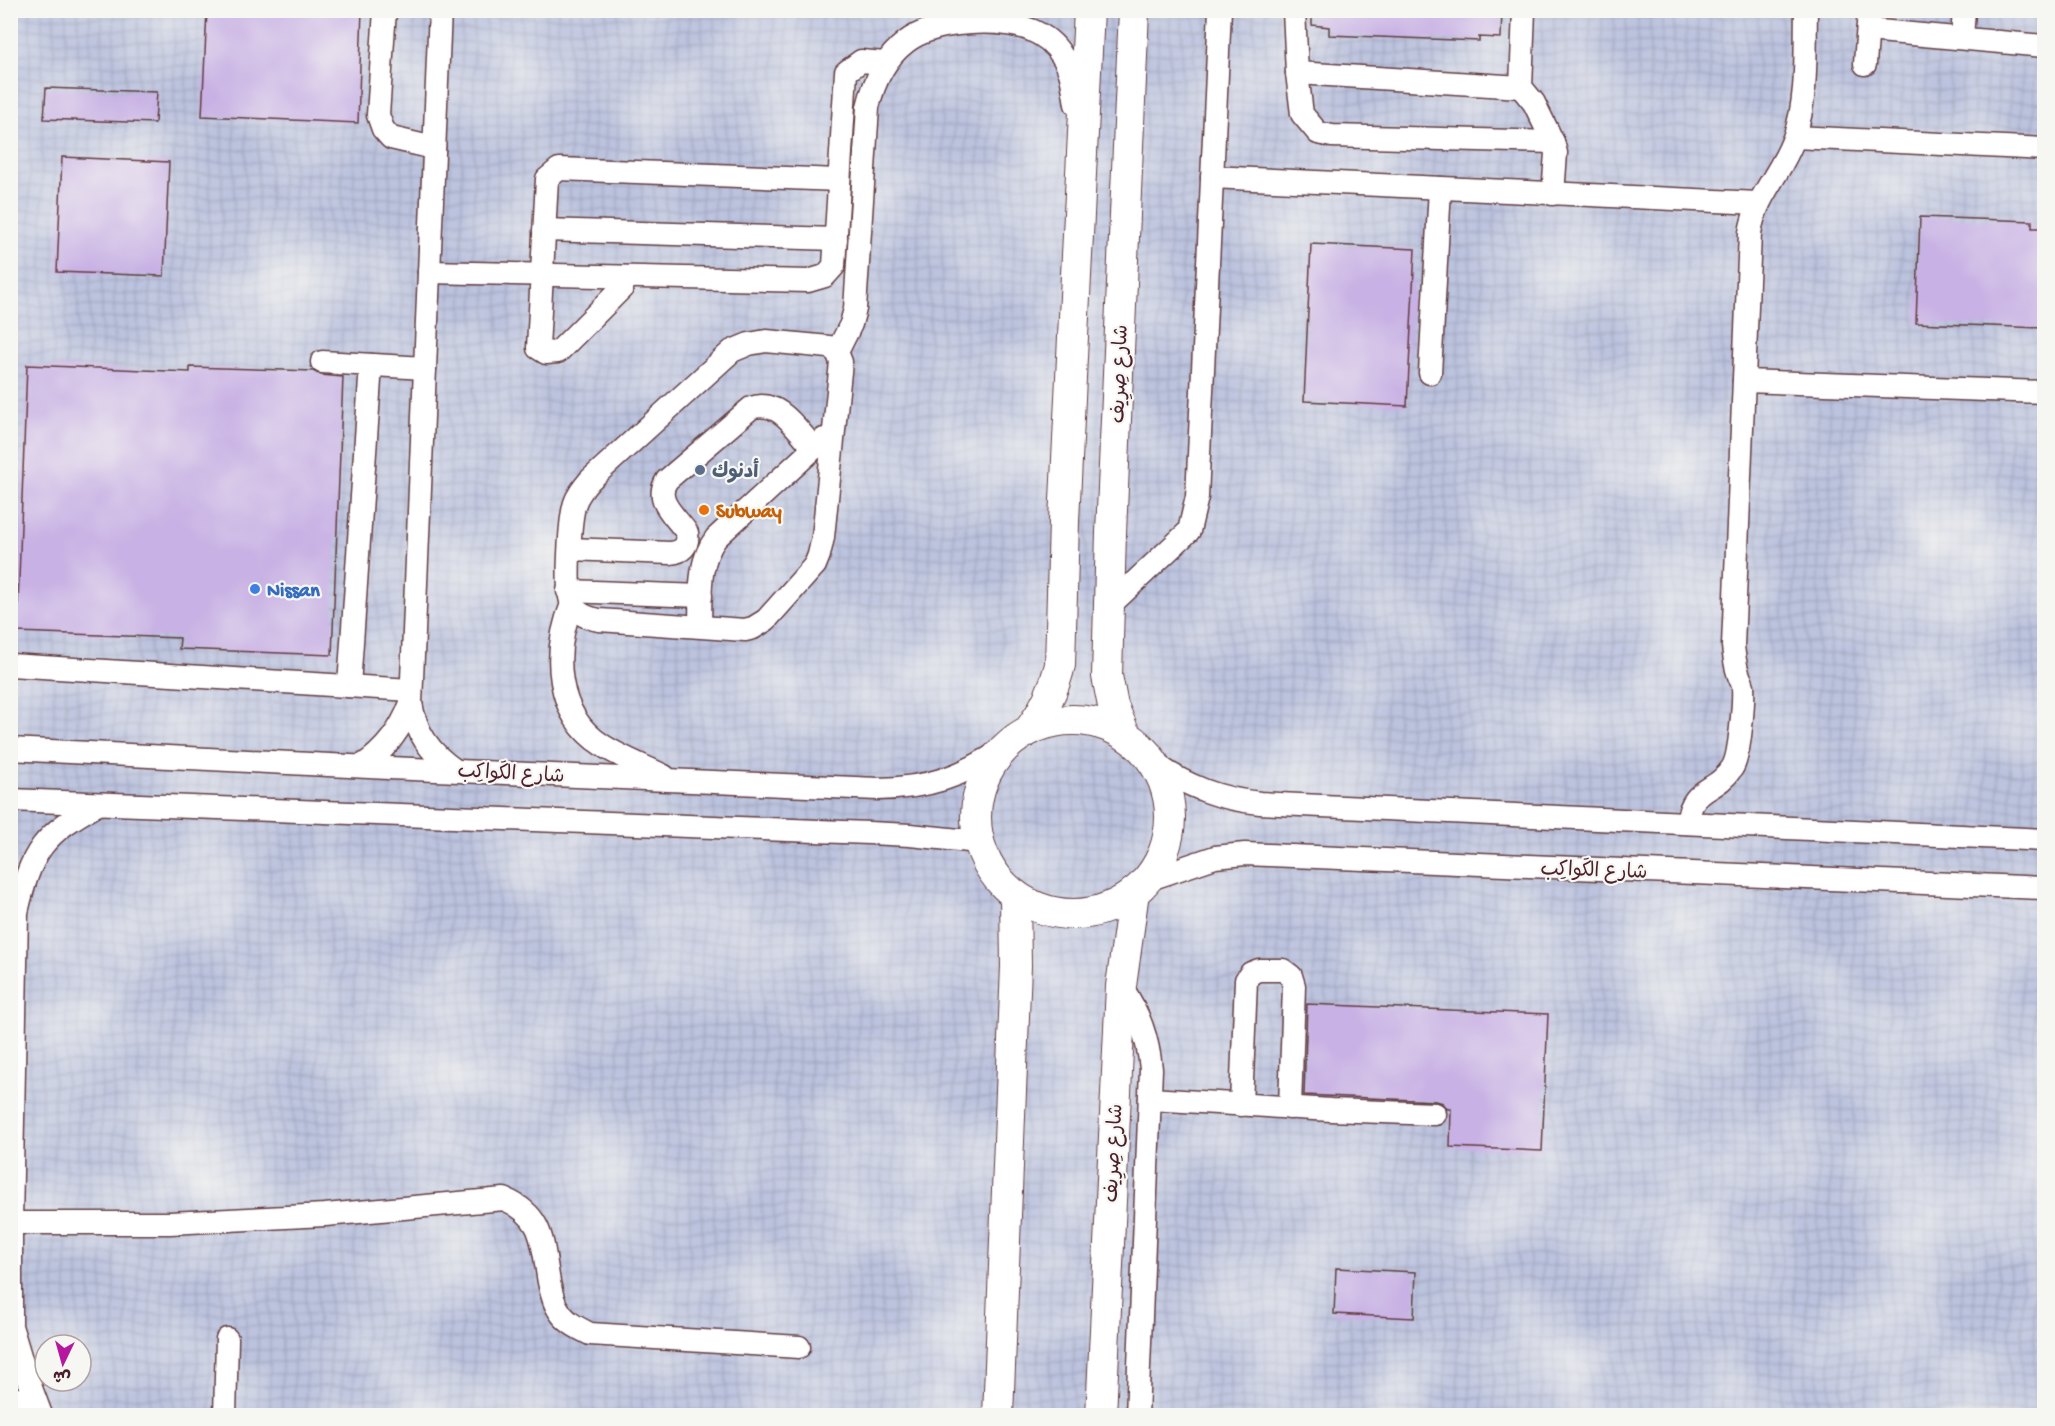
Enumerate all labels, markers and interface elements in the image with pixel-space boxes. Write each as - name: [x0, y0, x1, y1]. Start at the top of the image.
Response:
- street label: شارع صِرِيف: [1107, 324, 1136, 424]
- place label: أدنوك: [712, 458, 759, 485]
- marker: أدنوك: [693, 463, 707, 477]
- place label: Subway: [716, 502, 782, 525]
- marker: Subway: [697, 503, 711, 517]
- place label: Nissan: [267, 581, 320, 604]
- marker: Nissan: [248, 582, 262, 596]
- street label: شارع الكَواكِب: [457, 757, 565, 790]
- street label: شارع الكَواكِب: [1540, 855, 1648, 886]
- street label: شارع صِرِيف: [1100, 1103, 1131, 1203]
- north arrow: [33, 1333, 93, 1393]
- text: ش: [52, 1364, 72, 1385]

